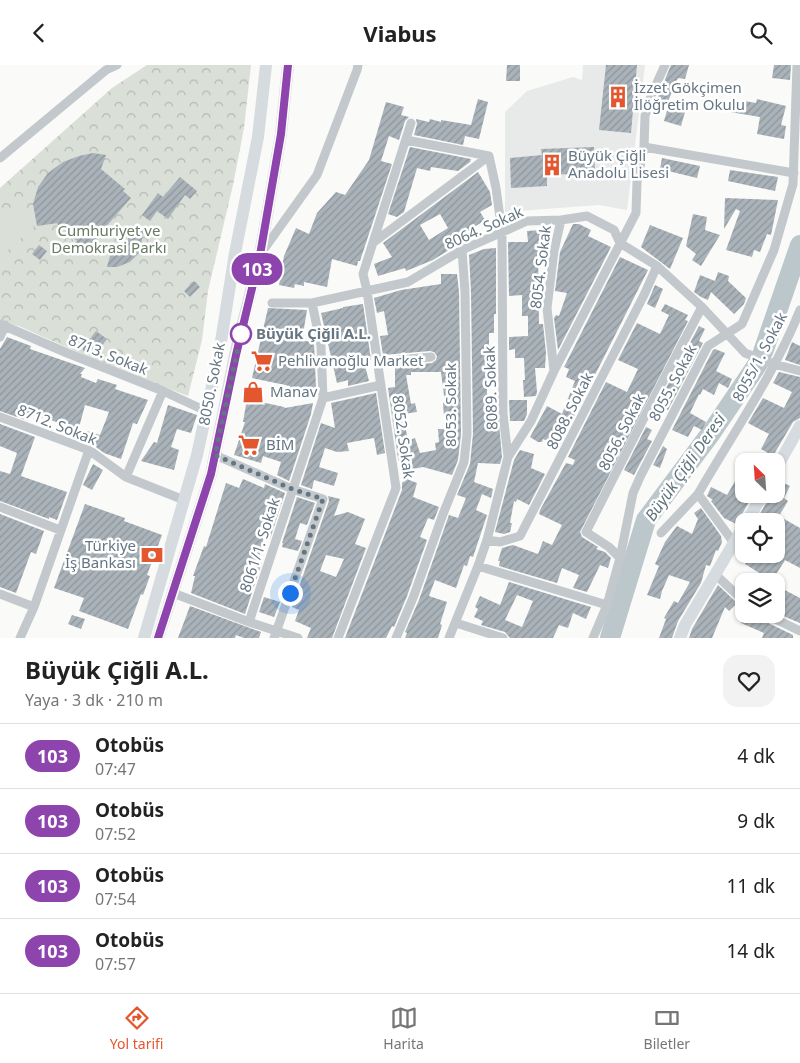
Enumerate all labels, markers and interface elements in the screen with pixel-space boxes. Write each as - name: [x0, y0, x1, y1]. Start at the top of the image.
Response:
- text: Viabus: [363, 18, 437, 48]
- icon: back: [25, 19, 53, 47]
- icon: search: [747, 19, 775, 47]
- place label: İzzet Gökçimen İlöğretim Okulu: [634, 77, 745, 114]
- building icon: İzzet Gökçimen İlöğretim Okulu: [605, 84, 631, 110]
- place label: Büyük Çiğli Anadolu Lisesi: [568, 145, 669, 182]
- building icon: Büyük Çiğli Anadolu Lisesi: [539, 152, 565, 178]
- street label: 8064. Sokak: [441, 201, 526, 253]
- park label: Cumhuriyet ve Demokrasi Parkı: [51, 220, 167, 257]
- street label: 8054. Sokak: [525, 224, 555, 310]
- line badge: 103: [228, 253, 286, 285]
- text: 103: [242, 257, 272, 281]
- street label: 8055/1. Sokak: [727, 309, 791, 405]
- marker: Büyük Çiğli A.L.: [230, 323, 252, 345]
- place label: Büyük Çiğli A.L.: [256, 323, 371, 343]
- street label: 8713. Sokak: [66, 329, 151, 379]
- street label: 8050. Sokak: [193, 341, 229, 427]
- street label: 8055. Sokak: [644, 341, 701, 424]
- street label: 8089. Sokak: [479, 346, 501, 430]
- supermarket icon: Pehlivanoğlu Market: [249, 348, 275, 374]
- place label: Pehlivanoğlu Market: [278, 350, 424, 370]
- street label: 8053. Sokak: [440, 363, 460, 447]
- street label: 8088. Sokak: [541, 369, 597, 453]
- shop icon: Manav: [240, 379, 266, 405]
- place label: Manav: [270, 381, 318, 401]
- street label: 8056. Sokak: [593, 390, 649, 474]
- street label: 8052. Sokak: [388, 394, 420, 480]
- street label: 8712. Sokak: [15, 399, 100, 449]
- water label: Büyük Çiğli Deresi: [640, 408, 731, 525]
- supermarket icon: BİM: [236, 432, 262, 458]
- place label: BİM: [266, 434, 294, 454]
- north arrow: [735, 453, 785, 503]
- map controls: [735, 453, 785, 623]
- street label: 8061/1. Sokak: [234, 495, 284, 594]
- button: locate: [735, 513, 785, 563]
- place label: Türkiye İş Bankası: [65, 535, 136, 572]
- bank icon: Türkiye İş Bankası: [139, 542, 165, 568]
- button: layers: [735, 573, 785, 623]
- your location: [278, 581, 303, 606]
- text: Büyük Çiğli A.L.: [25, 653, 209, 686]
- button: heart: [723, 655, 775, 707]
- text: Yaya · 3 dk · 210 m: [25, 689, 163, 711]
- text: Otobüs: [95, 732, 164, 758]
- text: 4 dk: [737, 743, 775, 769]
- text: 103: [37, 744, 68, 768]
- text: 07:47: [95, 758, 136, 780]
- text: Otobüs: [95, 797, 164, 823]
- text: 9 dk: [737, 808, 775, 834]
- text: 103: [37, 809, 68, 833]
- text: 07:52: [95, 823, 136, 845]
- text: Otobüs: [95, 862, 164, 888]
- text: 11 dk: [726, 873, 775, 899]
- text: 103: [37, 874, 68, 898]
- text: 07:54: [95, 888, 136, 910]
- text: Otobüs: [95, 927, 164, 953]
- text: 14 dk: [726, 938, 775, 964]
- text: 103: [37, 939, 68, 963]
- text: 07:57: [95, 953, 136, 975]
- tab: Yol tarifi: [110, 1004, 164, 1053]
- tab: Harita: [383, 1004, 424, 1053]
- tab: Biletler: [644, 1004, 690, 1053]

